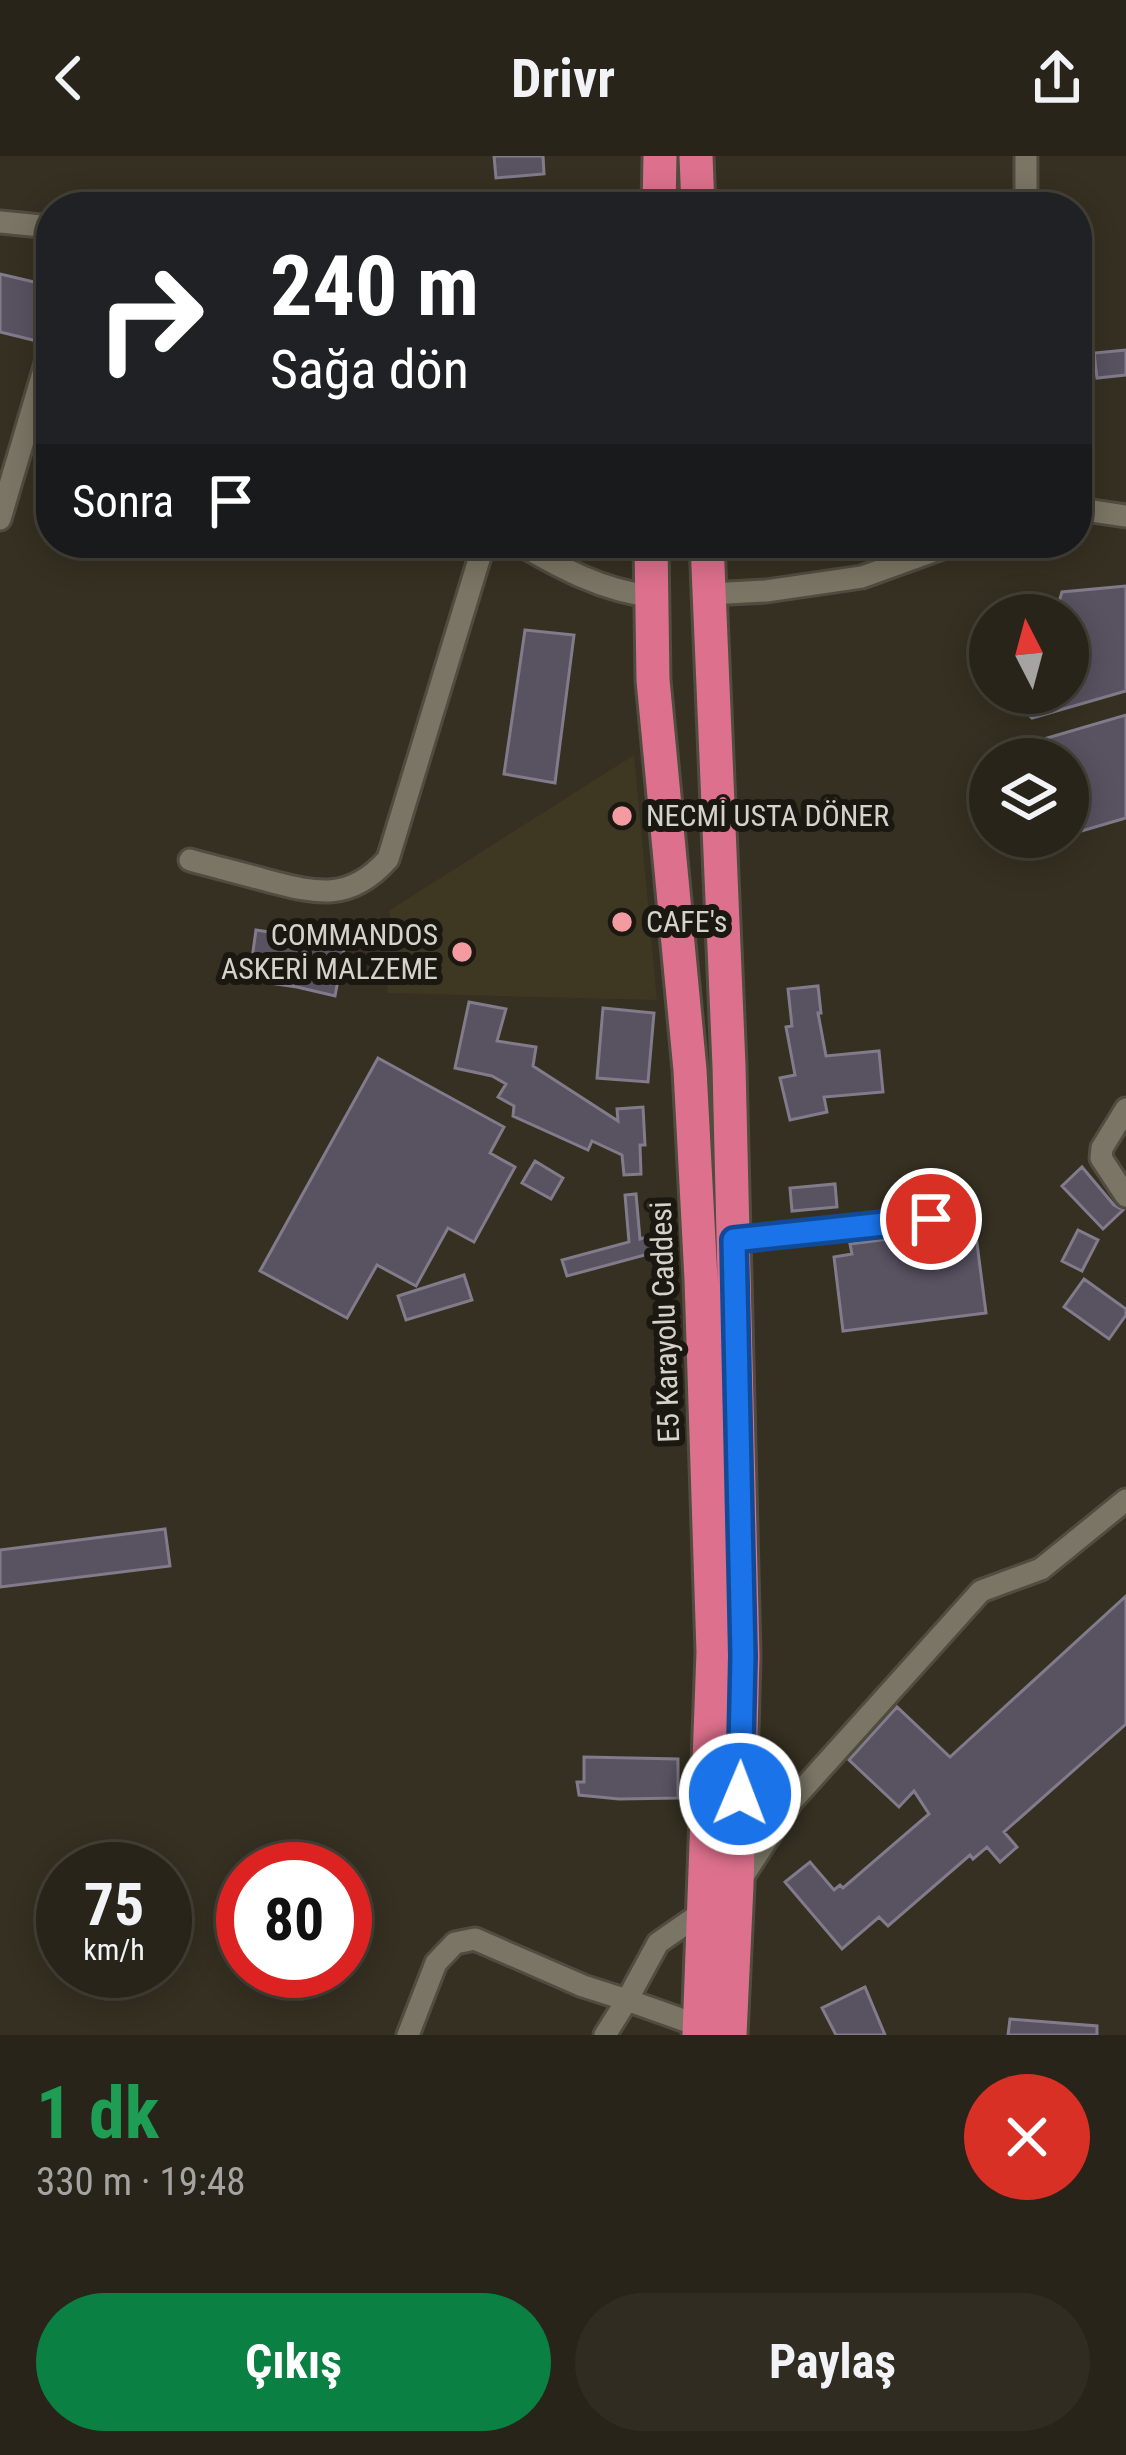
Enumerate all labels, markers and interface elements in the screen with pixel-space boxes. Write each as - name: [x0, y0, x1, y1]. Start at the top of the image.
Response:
- icon: back: [36, 45, 102, 111]
- icon: share: [1024, 45, 1090, 111]
- text: Drivr: [511, 47, 615, 110]
- text: 240 m: [270, 237, 479, 336]
- icon: right: [72, 240, 228, 396]
- text: Sağa dön: [270, 338, 469, 401]
- icon: arrive: [198, 468, 264, 534]
- text: Sonra: [72, 475, 174, 528]
- north arrow: [969, 594, 1089, 714]
- map controls: [969, 594, 1089, 858]
- button: layers: [969, 738, 1089, 858]
- place label: NECMİ USTA DÖNER: [646, 798, 889, 833]
- marker: NECMİ USTA DÖNER: [609, 803, 635, 829]
- place label: CAFE's: [646, 904, 727, 939]
- marker: CAFE's: [609, 909, 635, 935]
- place label: COMMANDOS ASKERİ MALZEME: [221, 917, 438, 986]
- marker: COMMANDOS ASKERİ MALZEME: [449, 939, 475, 965]
- pin: [880, 1168, 982, 1270]
- icon: arrive: [898, 1186, 964, 1252]
- street label: E5 Karayolu Caddesi: [643, 1201, 686, 1443]
- position arrow: [677, 1731, 803, 1857]
- speed limit sign: 80: [216, 1842, 372, 1998]
- text: 75: [84, 1869, 144, 1940]
- text: km/h: [83, 1932, 145, 1967]
- text: 1 dk: [36, 2071, 159, 2156]
- button: close: [964, 2074, 1090, 2200]
- text: 330 m · 19:48: [36, 2159, 246, 2205]
- button: Çıkış: [36, 2293, 551, 2431]
- button: Paylaş: [575, 2293, 1090, 2431]

